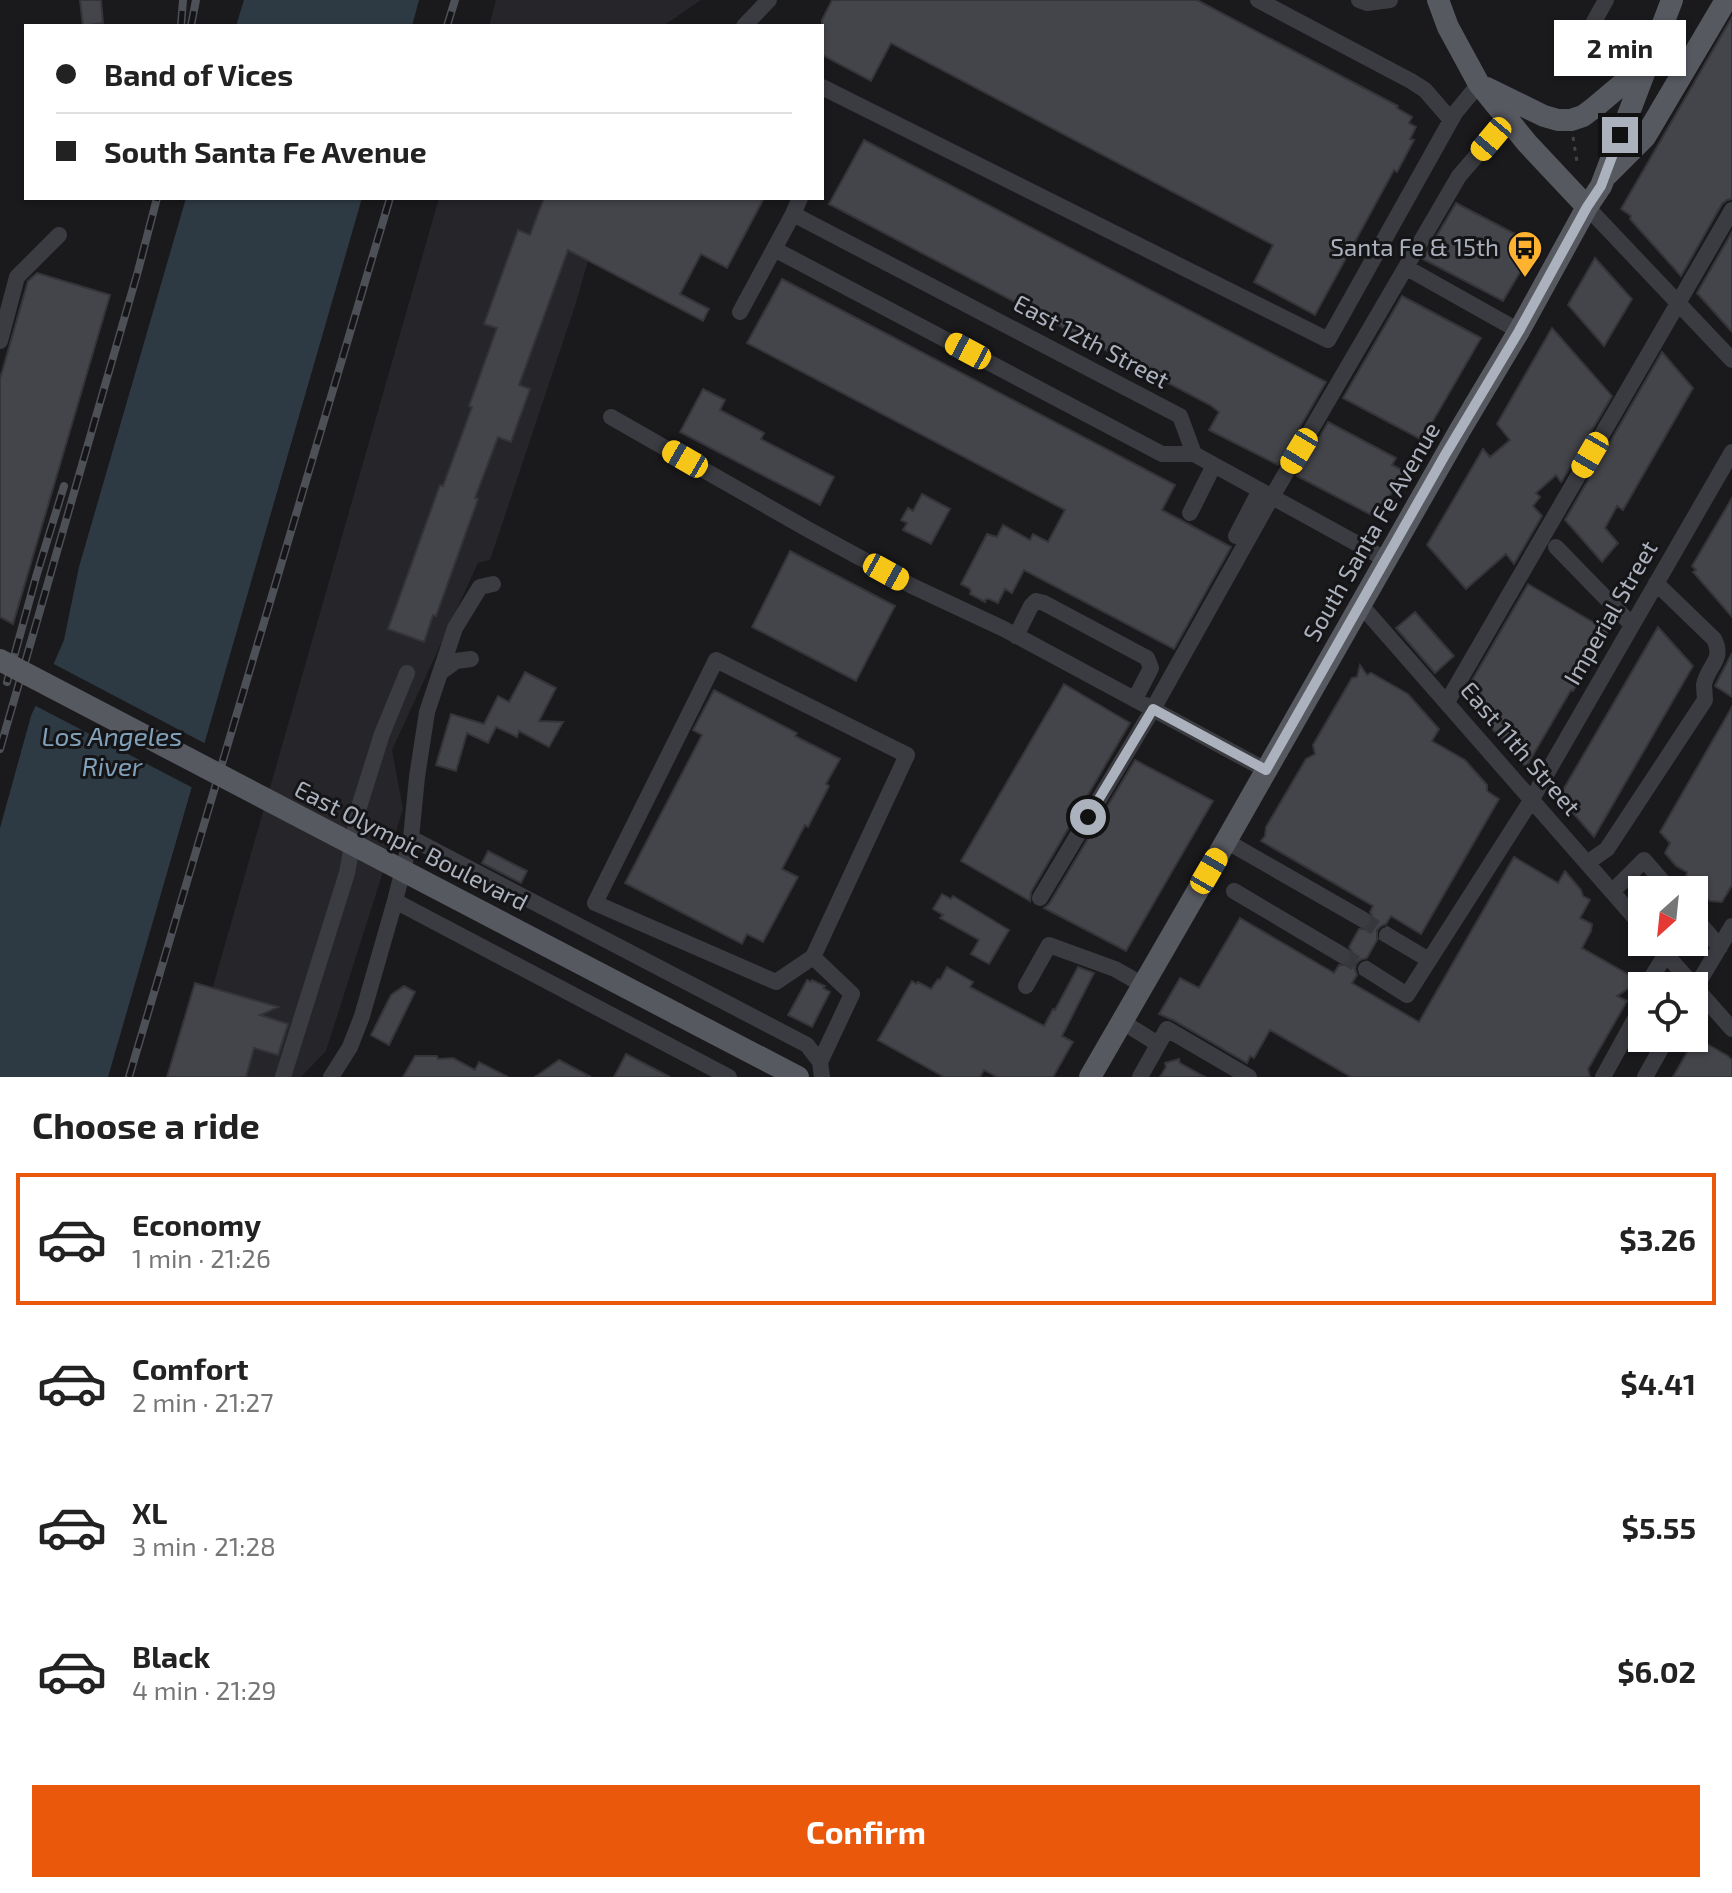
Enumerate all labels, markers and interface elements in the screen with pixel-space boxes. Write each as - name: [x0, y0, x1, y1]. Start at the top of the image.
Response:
- callout: 2 min: [1554, 19, 1686, 75]
- text: 2 min: [1587, 32, 1653, 63]
- text: Band of Vices: [104, 56, 293, 92]
- car: [1466, 113, 1516, 165]
- route end: [1602, 117, 1638, 153]
- text: South Santa Fe Avenue: [104, 133, 427, 169]
- bus stop icon: Santa Fe & 15th: [1506, 229, 1544, 279]
- place label: Santa Fe & 15th: [1331, 232, 1499, 261]
- street label: East 12th Street: [1009, 288, 1174, 394]
- car: [941, 329, 995, 373]
- street label: South Santa Fe Avenue: [1296, 417, 1445, 646]
- car: [1276, 424, 1322, 478]
- car: [1568, 428, 1612, 482]
- car: [658, 437, 712, 481]
- street label: Imperial Street: [1557, 535, 1663, 689]
- car: [859, 550, 913, 594]
- street label: East 11th Street: [1455, 675, 1587, 821]
- water label: Los Angeles River: [42, 720, 182, 781]
- street label: East Olympic Boulevard: [290, 773, 533, 916]
- route start: [1070, 799, 1106, 835]
- car: [1187, 844, 1231, 898]
- north arrow: [1628, 876, 1708, 956]
- map controls: [1628, 876, 1708, 1052]
- button: locate: [1628, 972, 1708, 1052]
- text: Choose a ride: [32, 1103, 260, 1146]
- icon: car: [36, 1203, 108, 1275]
- text: Economy: [132, 1206, 261, 1242]
- text: $3.26: [1619, 1221, 1696, 1257]
- text: 1 min · 21:26: [132, 1242, 271, 1273]
- icon: car: [36, 1347, 108, 1419]
- text: Comfort: [132, 1350, 249, 1386]
- text: $4.41: [1620, 1365, 1696, 1401]
- text: 2 min · 21:27: [132, 1386, 274, 1417]
- icon: car: [36, 1491, 108, 1563]
- text: XL: [132, 1494, 167, 1530]
- text: $5.55: [1622, 1509, 1696, 1545]
- text: 3 min · 21:28: [132, 1530, 276, 1561]
- icon: car: [36, 1635, 108, 1707]
- text: Black: [132, 1638, 210, 1674]
- text: $6.02: [1617, 1653, 1696, 1689]
- text: 4 min · 21:29: [132, 1674, 276, 1705]
- button: Confirm: [32, 1785, 1700, 1877]

